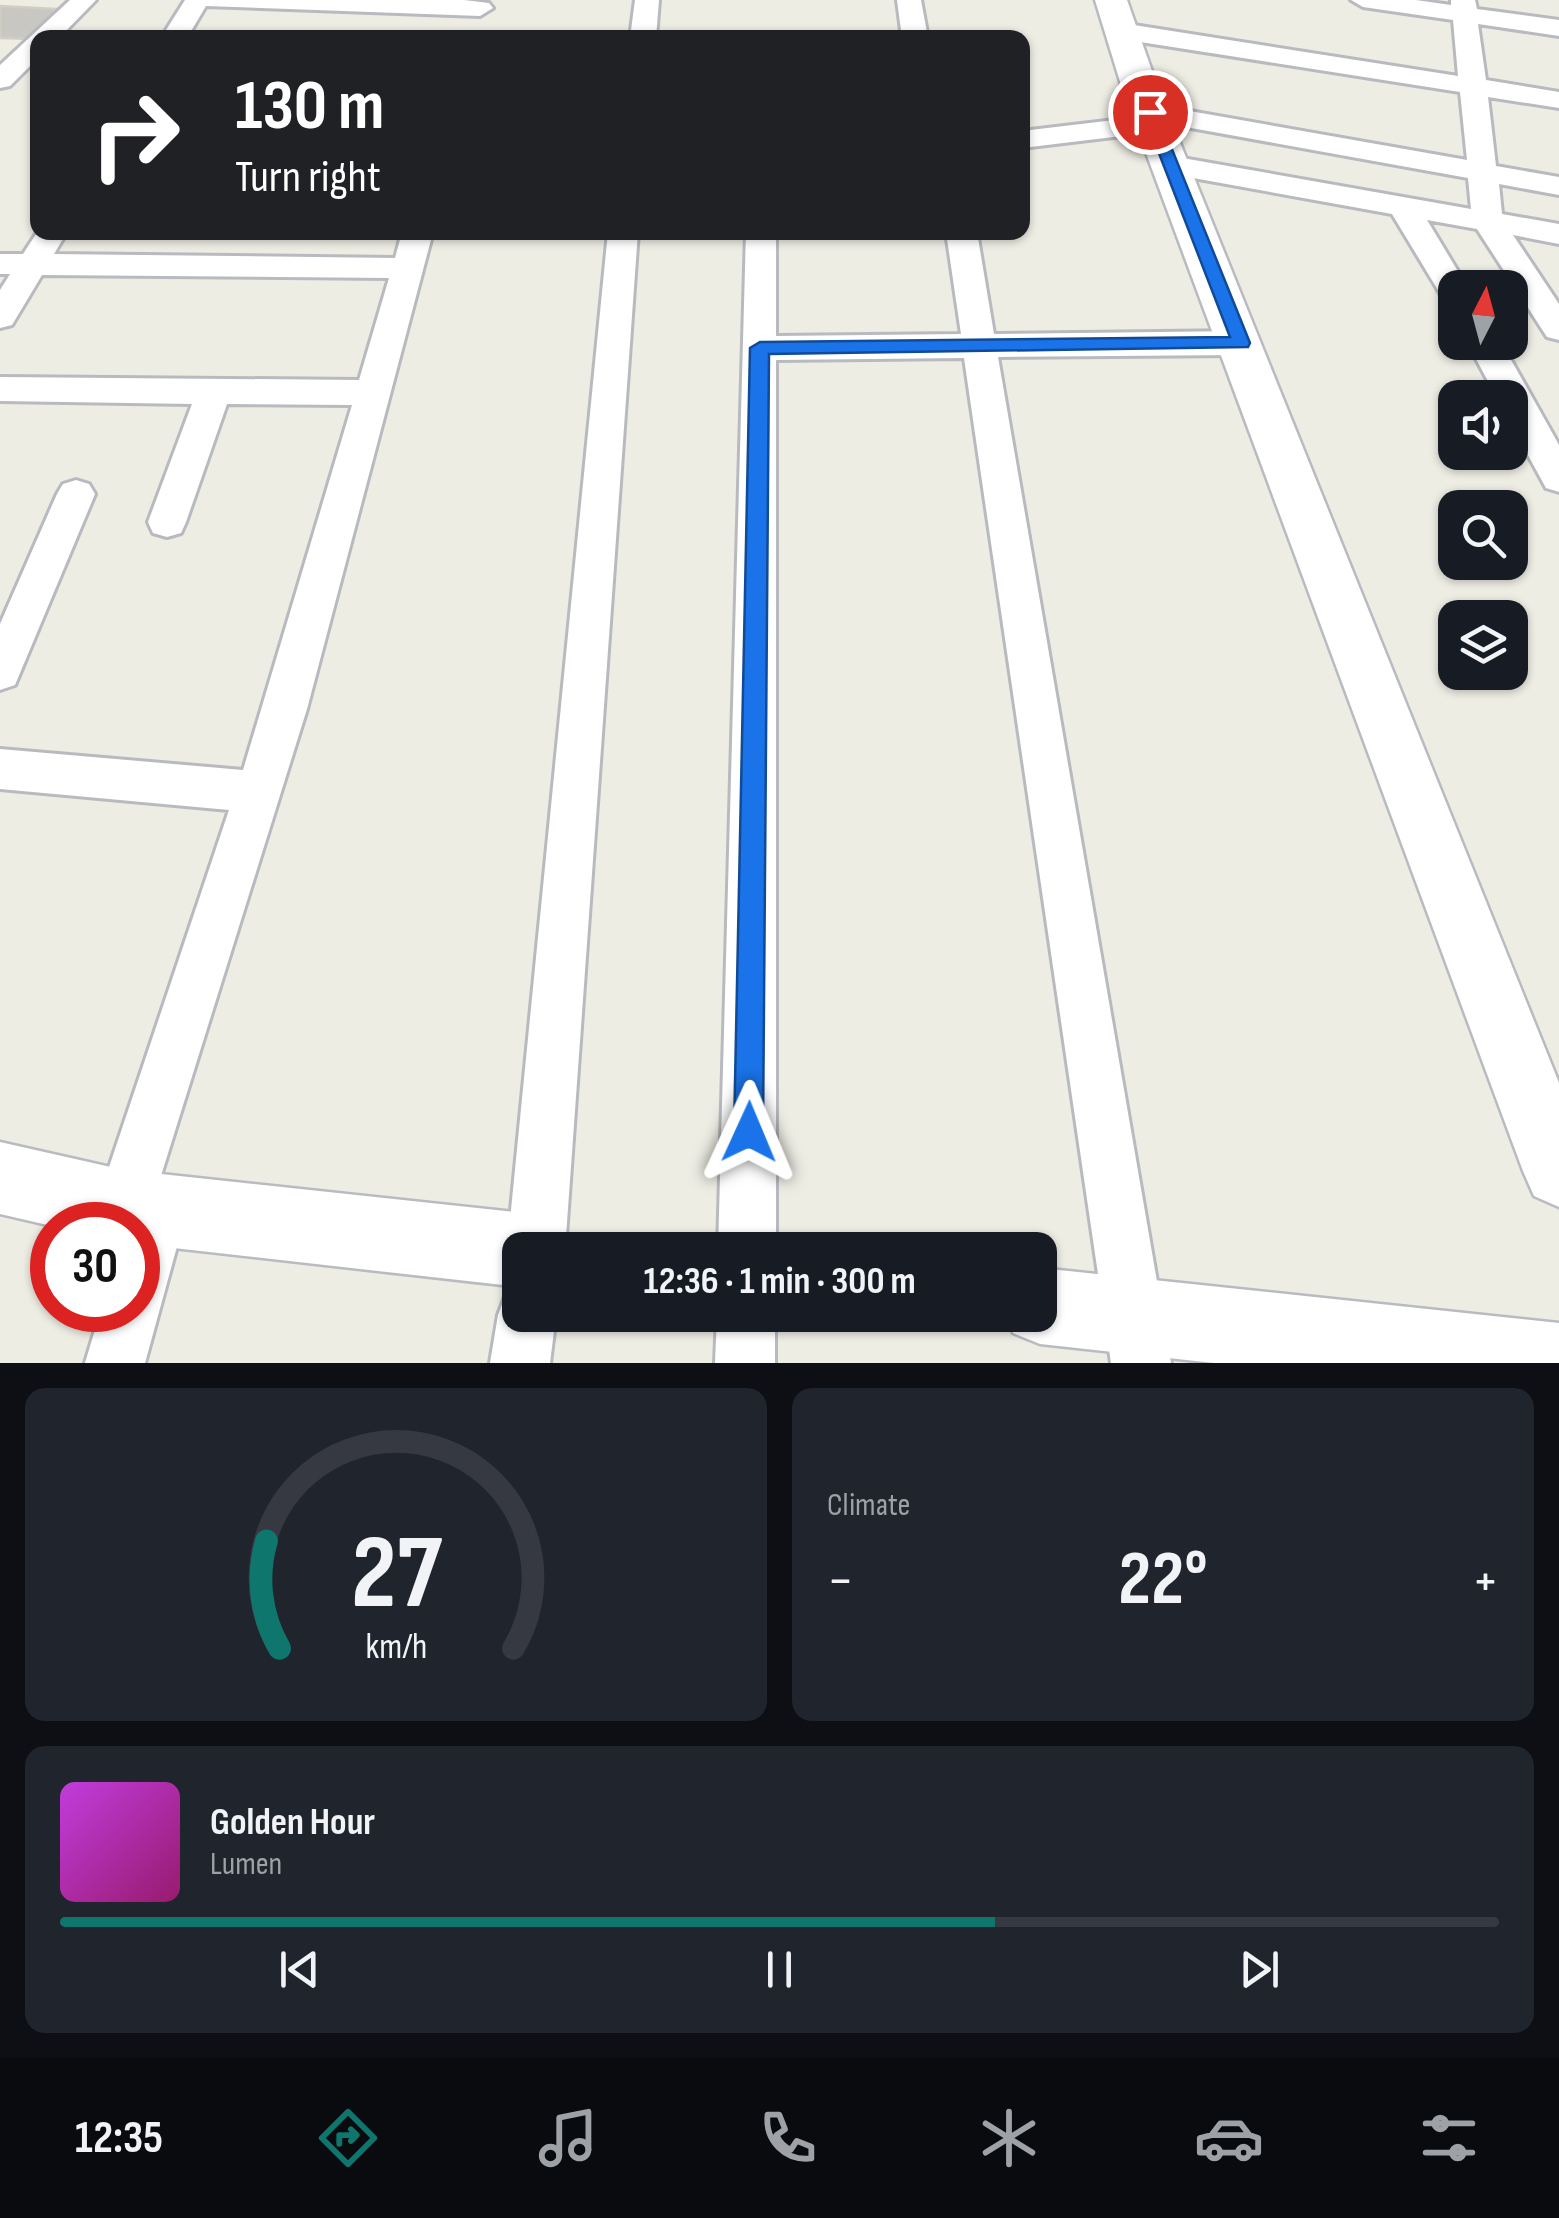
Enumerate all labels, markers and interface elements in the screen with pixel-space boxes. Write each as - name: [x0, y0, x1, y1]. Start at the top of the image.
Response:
- text: 130 m: [235, 65, 384, 149]
- icon: right: [70, 70, 200, 200]
- pin: [1108, 70, 1193, 155]
- icon: arrive: [1123, 85, 1178, 140]
- text: Turn right: [235, 150, 381, 205]
- north arrow: [1438, 270, 1528, 360]
- map controls: [1438, 270, 1528, 690]
- button: sound: [1438, 380, 1528, 470]
- button: search: [1438, 490, 1528, 580]
- button: layers: [1438, 600, 1528, 690]
- position arrow: [697, 1080, 801, 1184]
- speed limit sign: 30: [30, 1202, 160, 1332]
- text: 12:36 · 1 min · 300 m: [643, 1259, 916, 1304]
- text: Climate: [827, 1486, 910, 1525]
- text: 27: [351, 1512, 442, 1637]
- text: 22°: [1118, 1535, 1208, 1626]
- text: −: [827, 1548, 854, 1615]
- text: +: [1472, 1548, 1499, 1615]
- text: km/h: [365, 1626, 427, 1669]
- text: Golden Hour: [210, 1800, 375, 1845]
- text: Lumen: [210, 1845, 282, 1884]
- icon: previous: [272, 1942, 327, 1997]
- icon: pause: [752, 1942, 807, 1997]
- icon: next: [1232, 1942, 1287, 1997]
- icon: directions: [313, 2103, 383, 2173]
- icon: music: [533, 2103, 603, 2173]
- icon: phone: [753, 2103, 823, 2173]
- icon: climate: [974, 2103, 1044, 2173]
- icon: car: [1194, 2103, 1264, 2173]
- icon: filters: [1414, 2103, 1484, 2173]
- text: 12:35: [75, 2111, 163, 2166]

